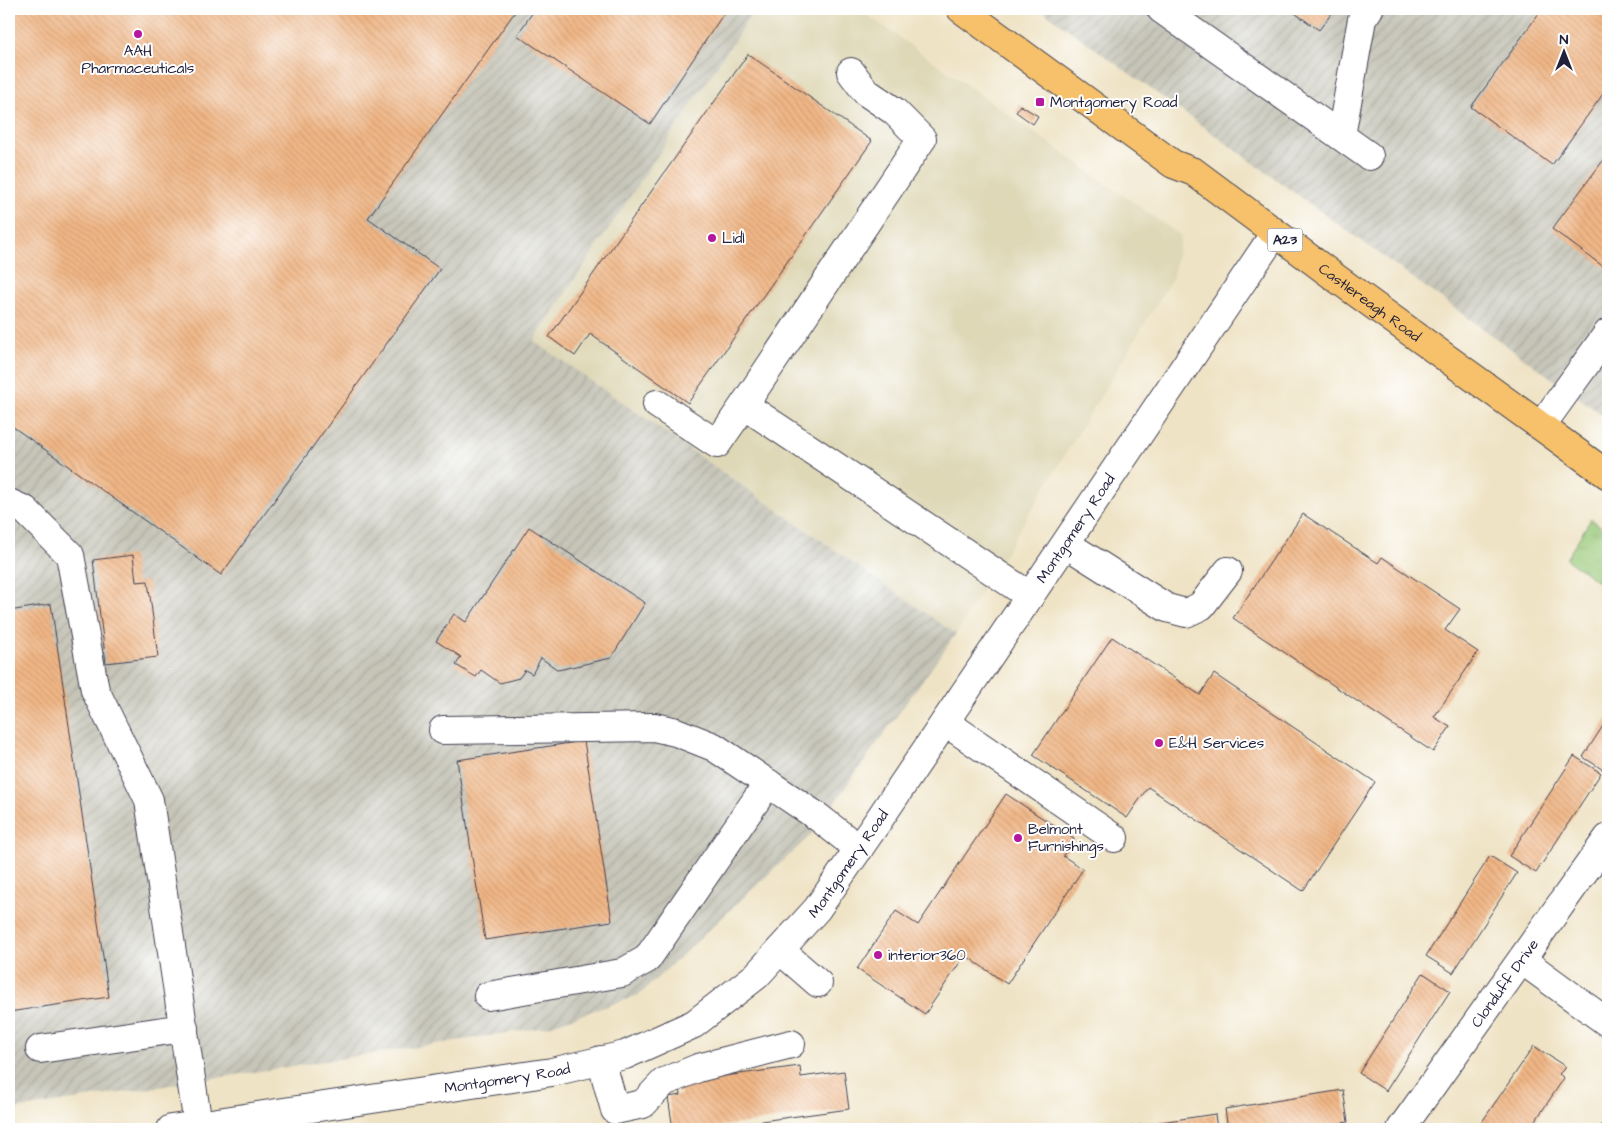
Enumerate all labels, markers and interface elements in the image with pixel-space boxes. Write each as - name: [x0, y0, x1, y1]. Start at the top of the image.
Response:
- marker: AAH Pharmaceuticals: [132, 28, 144, 40]
- north arrow: [1540, 28, 1590, 78]
- text: N: [1560, 30, 1569, 50]
- place label: AAH Pharmaceuticals: [82, 41, 195, 79]
- place label: Montgomery Road: [1050, 92, 1178, 114]
- marker: Montgomery Road: [1034, 96, 1046, 108]
- place label: Lidl: [722, 228, 745, 249]
- road number: A23: [1268, 228, 1302, 252]
- marker: Lidl: [706, 232, 718, 244]
- street label: Castlereagh Road: [1314, 258, 1426, 347]
- street label: Montgomery Road: [1031, 469, 1120, 587]
- place label: E&H Services: [1169, 733, 1265, 754]
- marker: E&H Services: [1153, 737, 1165, 749]
- street label: Montgomery Road: [803, 805, 893, 922]
- place label: Belmont Furnishings: [1028, 819, 1105, 858]
- marker: Belmont Furnishings: [1012, 832, 1024, 844]
- street label: Clonduff Drive: [1466, 935, 1544, 1032]
- place label: interior360: [888, 945, 966, 966]
- marker: interior360: [872, 949, 884, 961]
- street label: Montgomery Road: [443, 1058, 573, 1099]

